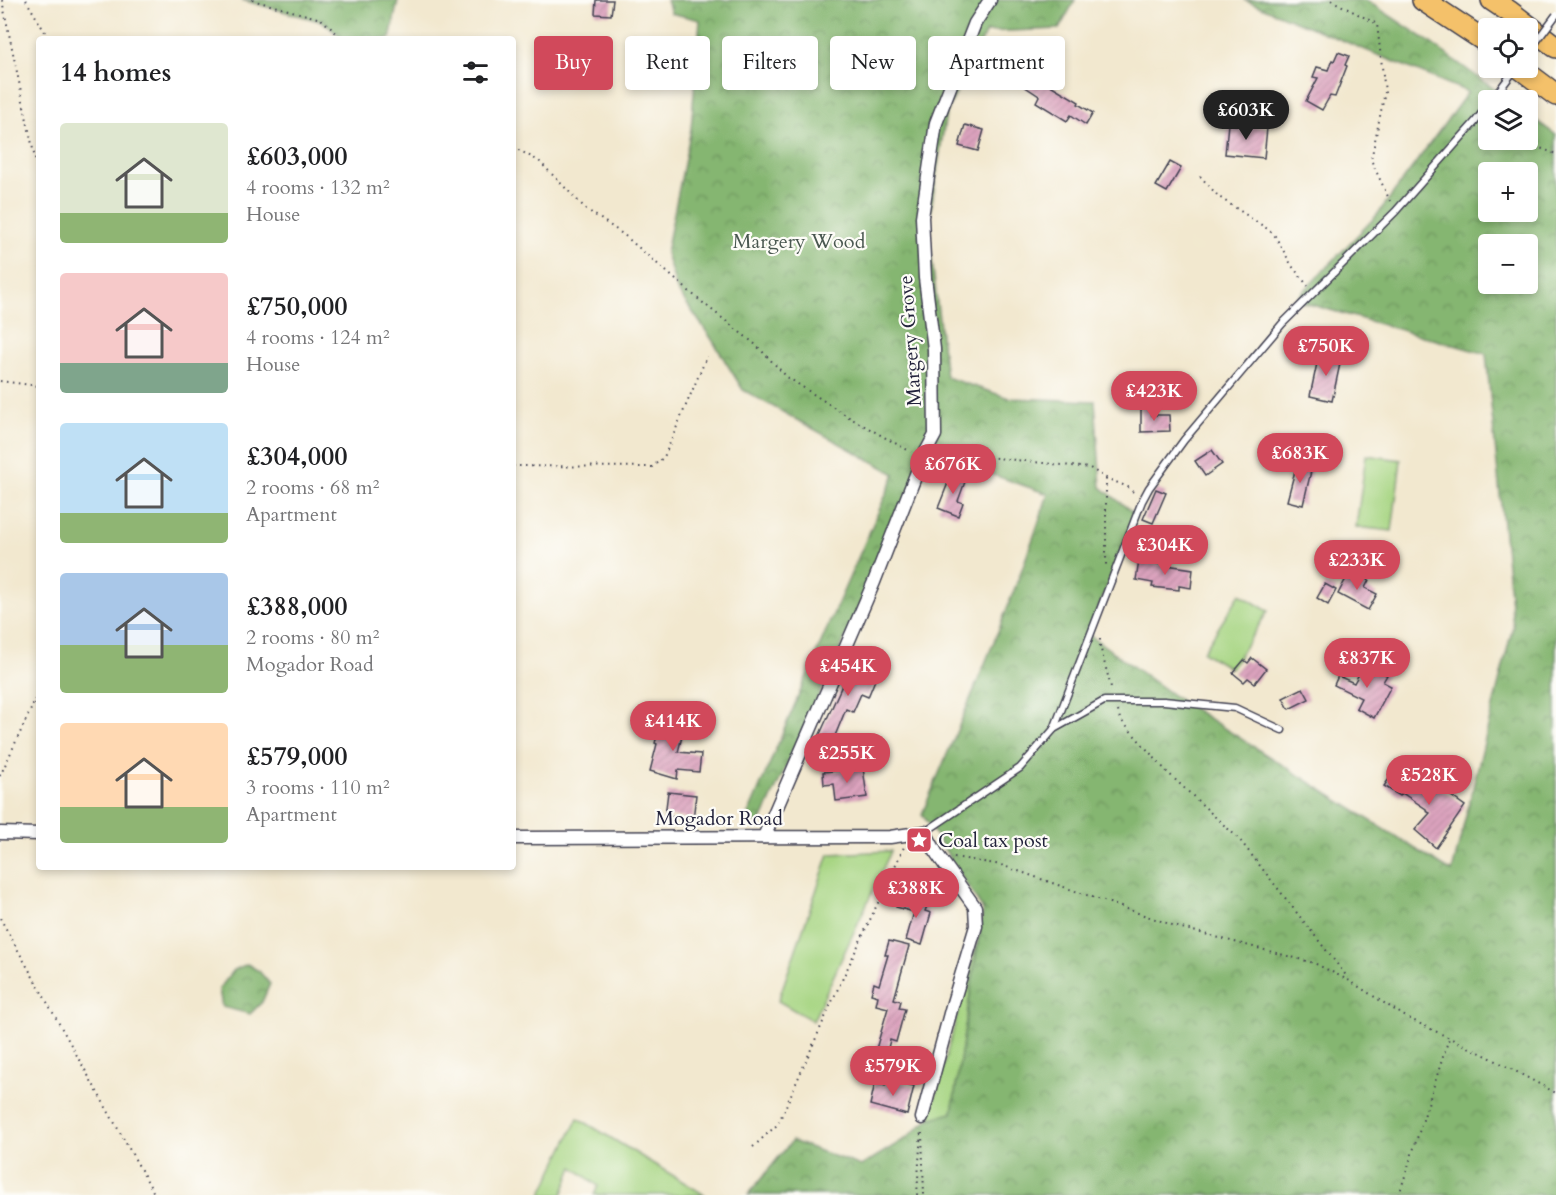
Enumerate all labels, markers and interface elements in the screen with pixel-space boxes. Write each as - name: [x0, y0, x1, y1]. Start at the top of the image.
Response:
- map controls: [1478, 18, 1538, 294]
- button: locate: [1478, 18, 1538, 78]
- chip: Buy: [534, 36, 613, 90]
- chip: Rent: [625, 36, 710, 90]
- chip: Filters: [722, 36, 818, 90]
- chip: New: [830, 36, 916, 90]
- chip: Apartment: [928, 36, 1065, 90]
- text: 14 homes: [60, 55, 171, 90]
- icon: filters: [459, 56, 492, 89]
- pin: £603K: [1204, 90, 1288, 141]
- button: layers: [1478, 90, 1538, 150]
- text: £603K: [1217, 96, 1275, 123]
- text: £603,000: [246, 139, 348, 174]
- icon: home: [108, 147, 180, 219]
- button: +: [1478, 162, 1538, 222]
- text: 4 rooms · 132 m²: [246, 174, 390, 201]
- text: House: [246, 201, 300, 228]
- park label: Margery Wood: [733, 228, 866, 255]
- button: −: [1478, 234, 1538, 294]
- street label: Margery Grove: [892, 274, 928, 408]
- text: £750,000: [246, 289, 348, 324]
- icon: home: [108, 297, 180, 369]
- text: 4 rooms · 124 m²: [246, 324, 390, 351]
- pin: £750K: [1284, 326, 1368, 377]
- text: £750K: [1297, 332, 1355, 359]
- text: House: [246, 351, 300, 378]
- pin: £423K: [1112, 371, 1196, 422]
- text: £423K: [1125, 377, 1183, 404]
- pin: £683K: [1258, 433, 1342, 484]
- text: £304,000: [246, 439, 348, 474]
- text: £683K: [1271, 439, 1329, 466]
- pin: £676K: [911, 444, 995, 495]
- icon: home: [108, 447, 180, 519]
- text: £676K: [924, 450, 982, 477]
- text: 2 rooms · 68 m²: [246, 474, 379, 501]
- text: Apartment: [246, 501, 337, 528]
- pin: £304K: [1123, 525, 1207, 576]
- text: £304K: [1136, 531, 1194, 558]
- pin: £233K: [1315, 540, 1399, 591]
- text: £233K: [1328, 546, 1386, 573]
- text: £388,000: [246, 589, 348, 624]
- icon: home: [108, 597, 180, 669]
- text: 2 rooms · 80 m²: [246, 624, 379, 651]
- pin: £837K: [1325, 638, 1409, 689]
- text: £837K: [1338, 644, 1396, 671]
- pin: £454K: [806, 646, 890, 697]
- text: Mogador Road: [246, 651, 374, 678]
- text: £454K: [819, 652, 877, 679]
- pin: £414K: [631, 701, 715, 752]
- text: £414K: [644, 707, 702, 734]
- pin: £255K: [805, 733, 889, 784]
- text: £579,000: [246, 739, 348, 774]
- text: £255K: [818, 739, 876, 766]
- icon: home: [108, 747, 180, 819]
- pin: £528K: [1387, 755, 1471, 806]
- text: £528K: [1400, 761, 1458, 788]
- text: 3 rooms · 110 m²: [246, 774, 390, 801]
- text: Apartment: [246, 801, 337, 828]
- street label: Mogador Road: [655, 805, 783, 832]
- place icon: Coal tax post: [904, 825, 934, 855]
- place label: Coal tax post: [938, 827, 1049, 854]
- pin: £388K: [874, 868, 958, 919]
- text: £388K: [887, 874, 945, 901]
- pin: £579K: [851, 1046, 935, 1097]
- text: £579K: [864, 1052, 922, 1079]

